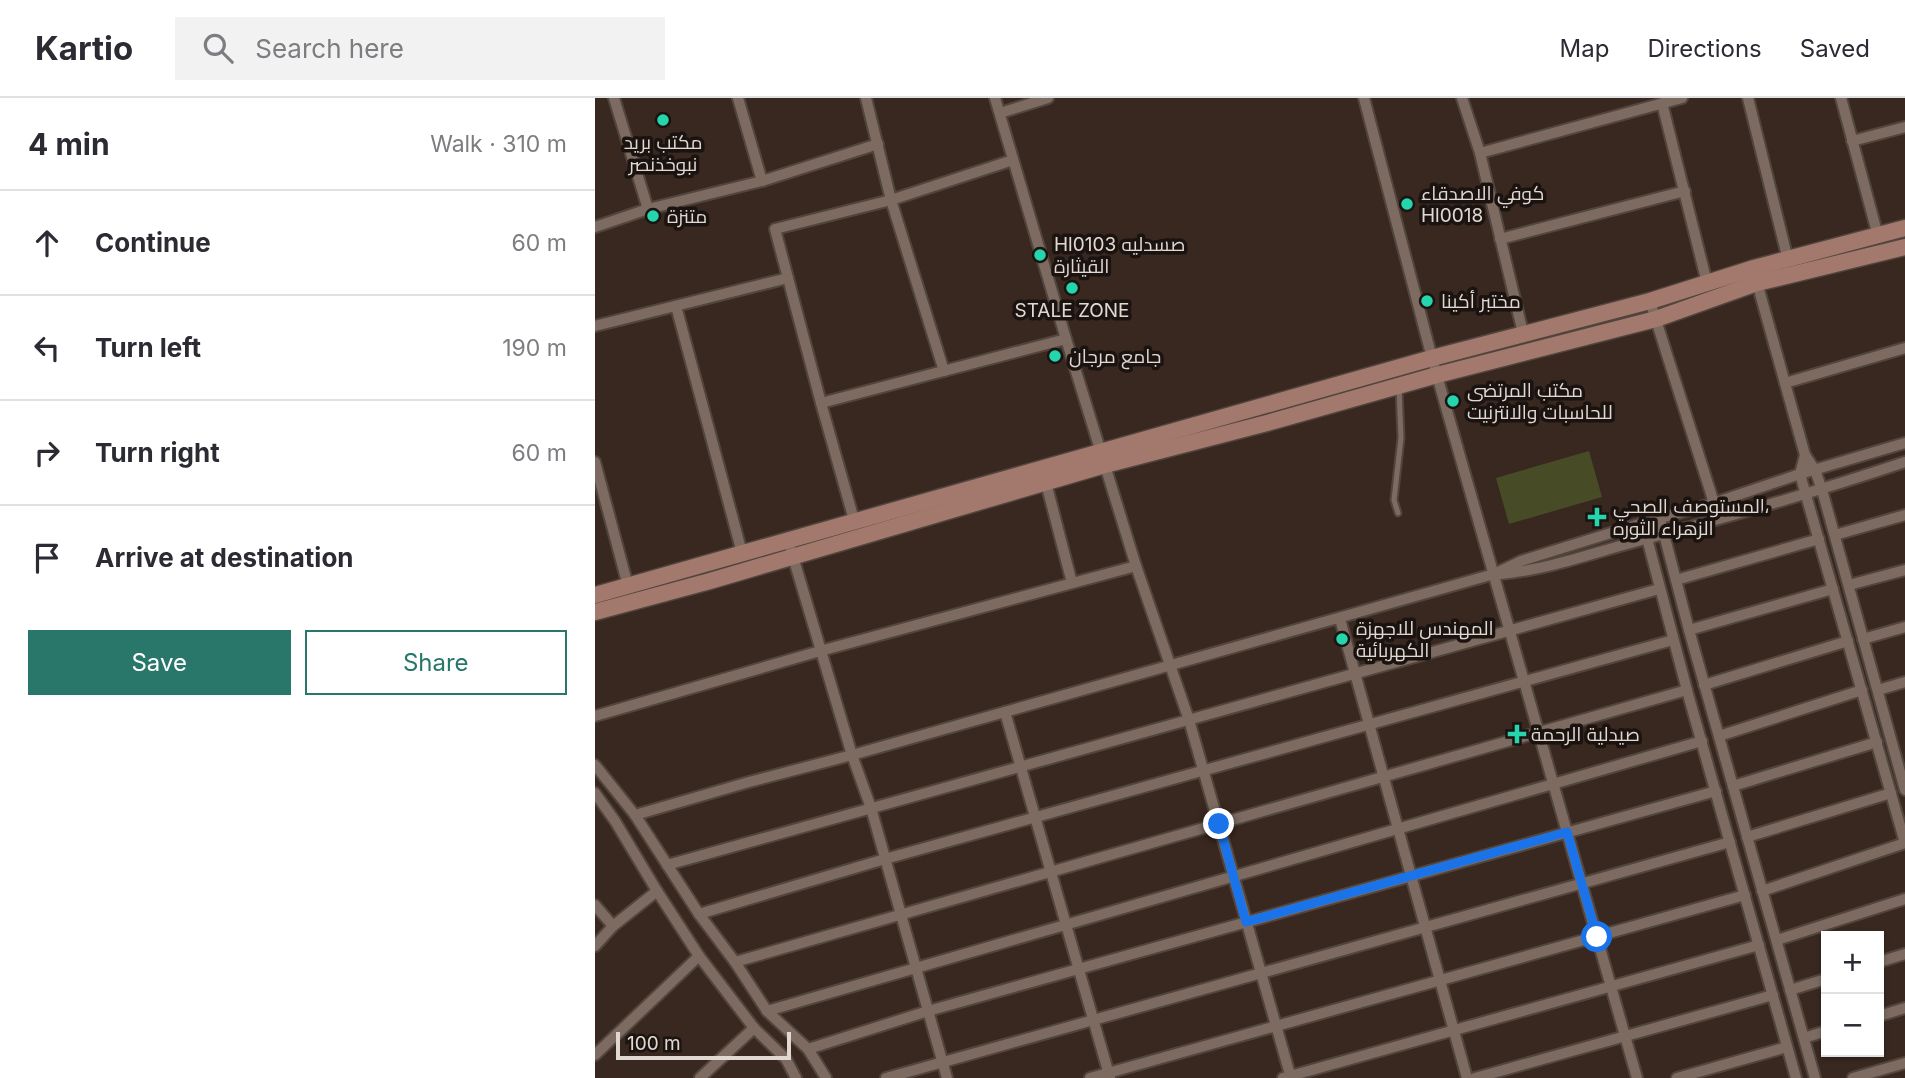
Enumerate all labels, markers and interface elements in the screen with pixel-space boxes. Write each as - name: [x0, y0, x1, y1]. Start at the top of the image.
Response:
- search box: [175, 17, 665, 80]
- text: Kartio: [35, 28, 133, 68]
- icon: search: [199, 29, 237, 67]
- text: Search here: [255, 33, 404, 64]
- text: Map: [1560, 34, 1609, 63]
- text: Directions: [1647, 34, 1762, 63]
- text: Saved: [1800, 34, 1870, 63]
- marker: مكتب بريد نبوخذنصر: [655, 112, 671, 128]
- text: 4 min: [28, 126, 110, 162]
- text: Walk · 310 m: [430, 130, 567, 158]
- place label: مكتب بريد نبوخذنصر: [624, 131, 702, 176]
- place label: كوفي الاصدقاء Hl0018: [1421, 182, 1544, 227]
- marker: كوفي الاصدقاء Hl0018: [1399, 196, 1415, 212]
- place label: متنزة: [667, 205, 707, 228]
- marker: متنزة: [645, 208, 661, 224]
- icon: ahead: [28, 224, 66, 262]
- text: Continue: [95, 227, 211, 258]
- text: 60 m: [512, 229, 567, 257]
- place label: Hl0103 صسدليه القيثارة: [1054, 233, 1185, 278]
- marker: Hl0103 صسدليه القيثارة: [1032, 247, 1048, 263]
- marker: STALE ZONE: [1064, 280, 1080, 296]
- place label: مختبر أكينا: [1441, 290, 1521, 313]
- marker: مختبر أكينا: [1419, 293, 1435, 309]
- place label: STALE ZONE: [1014, 299, 1130, 322]
- icon: left: [28, 329, 66, 367]
- text: Turn left: [95, 332, 201, 363]
- text: 190 m: [502, 334, 567, 362]
- place label: جامع مرجان: [1069, 345, 1161, 370]
- marker: جامع مرجان: [1047, 348, 1063, 364]
- place label: مكتب المرتضى للحاسبات والانترنيت: [1467, 379, 1613, 424]
- marker: مكتب المرتضى للحاسبات والانترنيت: [1445, 393, 1461, 409]
- icon: right: [28, 434, 66, 472]
- text: Turn right: [95, 437, 220, 468]
- text: 60 m: [512, 439, 567, 467]
- place label: المستوصف الصحي، الزهراء الثوره: [1613, 495, 1769, 540]
- marker: المستوصف الصحي، الزهراء الثوره: [1587, 507, 1607, 527]
- icon: arrive: [28, 539, 66, 577]
- text: Arrive at destination: [95, 542, 354, 573]
- place label: المهندس للاجهزة الكهربائية: [1356, 617, 1494, 662]
- button: Save: [28, 630, 291, 695]
- button: Share: [305, 630, 567, 695]
- marker: المهندس للاجهزة الكهربائية: [1334, 631, 1350, 647]
- place label: صيدلية الرحمة: [1531, 723, 1640, 746]
- marker: صيدلية الرحمة: [1509, 726, 1525, 742]
- route end: [1203, 808, 1234, 839]
- route start: [1581, 921, 1612, 952]
- map controls: [1821, 931, 1884, 1057]
- button: +: [1821, 931, 1884, 994]
- button: −: [1821, 994, 1884, 1057]
- scale bar: [616, 1029, 791, 1061]
- text: 100 m: [627, 1032, 681, 1055]

